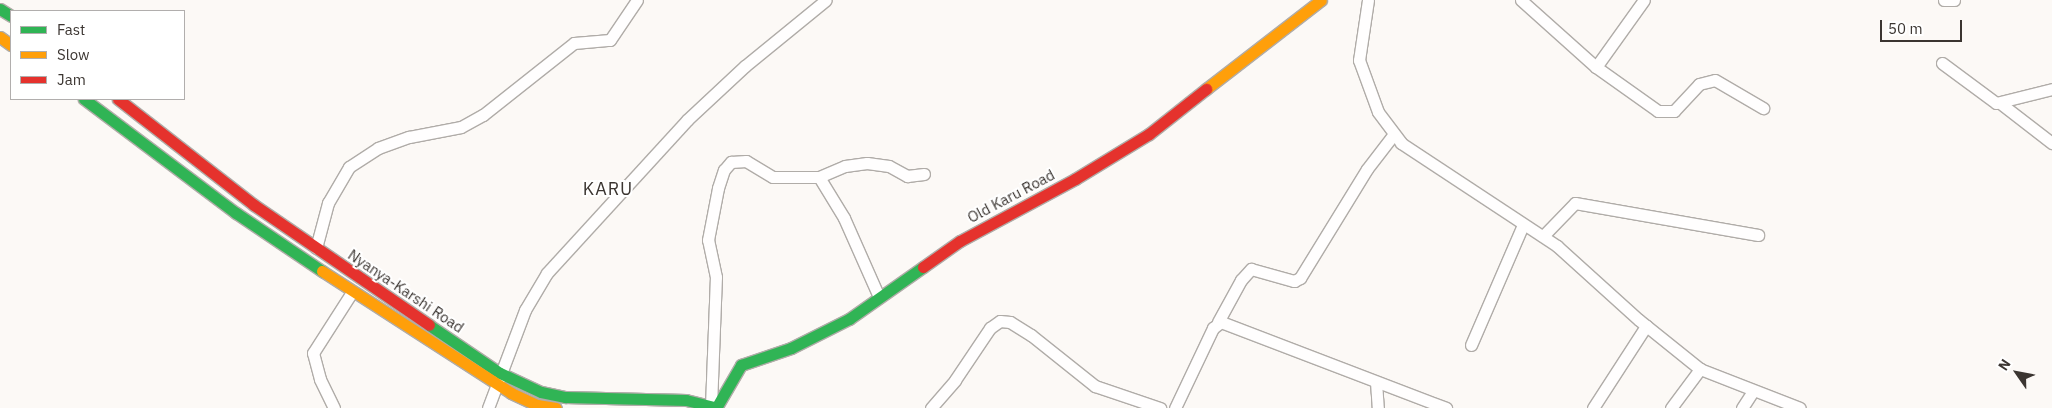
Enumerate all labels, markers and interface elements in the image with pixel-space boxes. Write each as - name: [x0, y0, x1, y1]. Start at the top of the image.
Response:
- legend: [10, 10, 185, 100]
- scale bar: [1882, 10, 1964, 42]
- text: 50 m: [1888, 19, 1923, 38]
- text: Fast: [57, 20, 85, 39]
- text: Slow: [57, 45, 90, 64]
- text: Jam: [57, 70, 86, 89]
- street label: Old Karu Road: [964, 165, 1058, 227]
- district label: KARU: [582, 178, 634, 200]
- street label: Nyanya-Karshi Road: [345, 246, 467, 336]
- north arrow: [1992, 348, 2042, 398]
- text: N: [1994, 356, 2015, 374]

